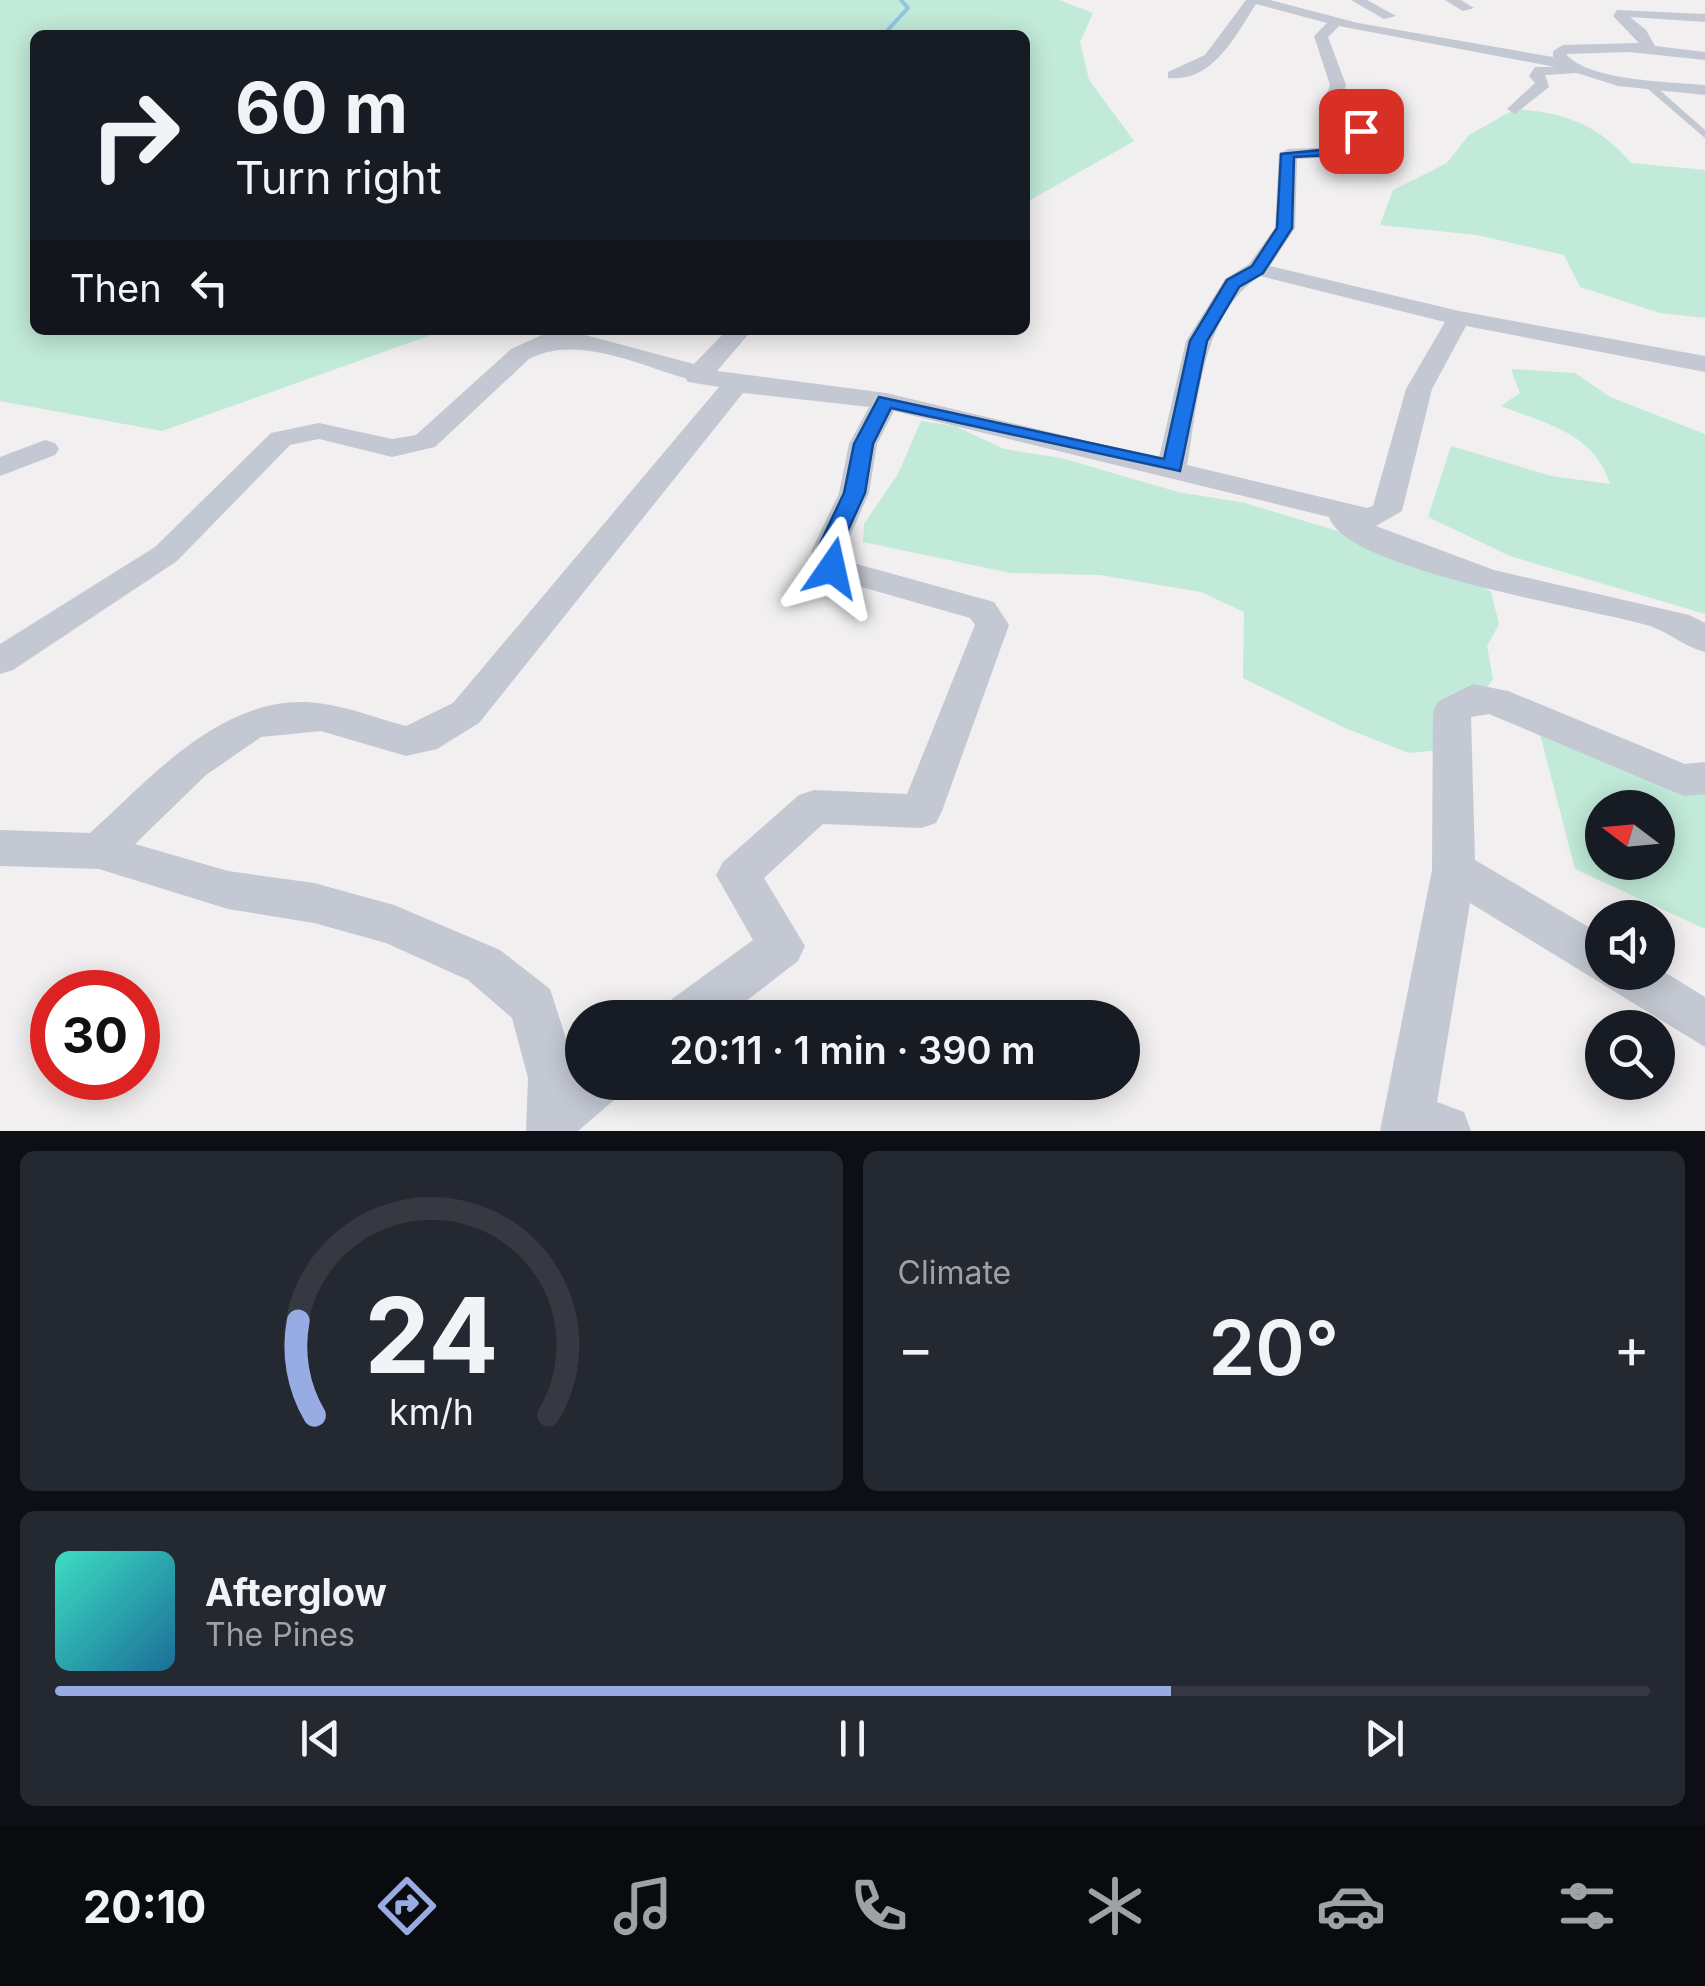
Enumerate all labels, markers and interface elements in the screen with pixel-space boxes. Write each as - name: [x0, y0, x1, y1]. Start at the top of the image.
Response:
- text: 60 m: [235, 65, 408, 150]
- icon: right: [70, 70, 200, 200]
- pin: [1319, 89, 1404, 174]
- icon: arrive: [1334, 104, 1389, 159]
- text: Turn right: [235, 150, 442, 205]
- icon: left: [182, 260, 237, 315]
- text: Then: [70, 265, 162, 311]
- position arrow: [780, 516, 884, 620]
- north arrow: [1585, 790, 1675, 880]
- map controls: [1585, 790, 1675, 1100]
- button: sound: [1585, 900, 1675, 990]
- speed limit sign: 30: [30, 970, 160, 1100]
- button: search: [1585, 1010, 1675, 1100]
- text: 20:11 · 1 min · 390 m: [670, 1027, 1035, 1073]
- text: Climate: [898, 1253, 1011, 1292]
- text: 24: [364, 1272, 498, 1398]
- text: 20°: [1208, 1302, 1339, 1393]
- text: −: [898, 1315, 934, 1381]
- text: +: [1614, 1315, 1650, 1381]
- text: km/h: [389, 1390, 474, 1434]
- text: Afterglow: [205, 1569, 387, 1615]
- text: The Pines: [205, 1615, 355, 1654]
- icon: previous: [293, 1711, 348, 1766]
- icon: pause: [825, 1711, 880, 1766]
- icon: next: [1357, 1711, 1412, 1766]
- icon: directions: [372, 1871, 442, 1941]
- icon: music: [608, 1871, 678, 1941]
- icon: phone: [844, 1871, 914, 1941]
- icon: climate: [1080, 1871, 1150, 1941]
- icon: car: [1316, 1871, 1386, 1941]
- icon: filters: [1552, 1871, 1622, 1941]
- text: 20:10: [83, 1879, 206, 1934]

